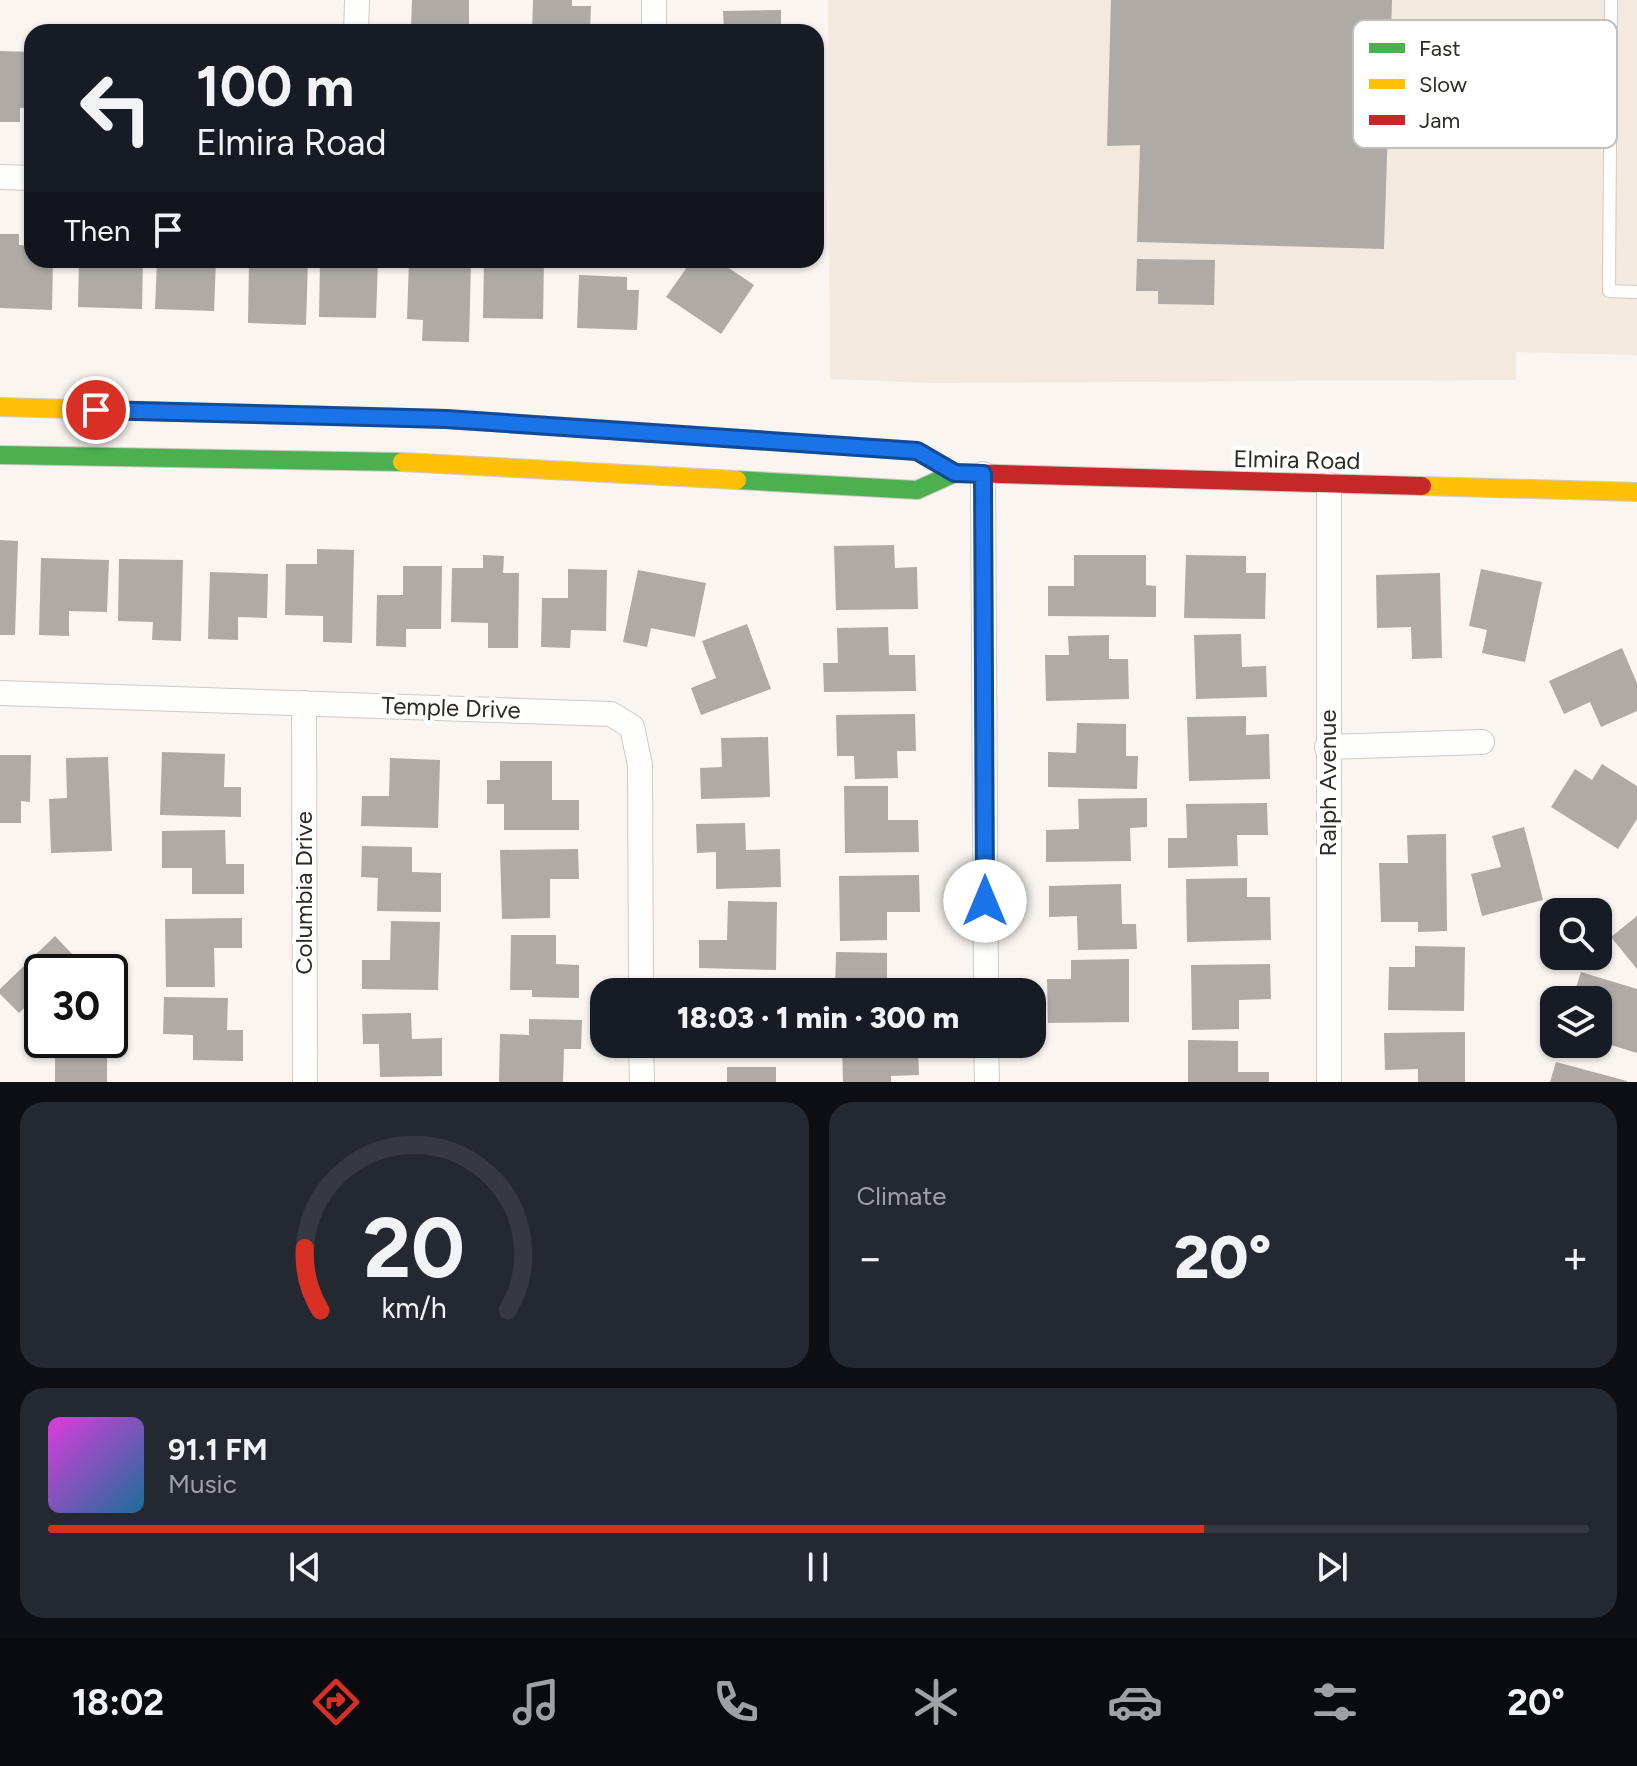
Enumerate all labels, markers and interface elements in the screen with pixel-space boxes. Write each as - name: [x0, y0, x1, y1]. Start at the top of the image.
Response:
- legend: [1353, 20, 1617, 148]
- text: Fast: [1419, 35, 1461, 62]
- text: 100 m: [196, 53, 354, 120]
- icon: left: [64, 56, 168, 160]
- text: Slow: [1419, 71, 1468, 98]
- text: Jam: [1419, 107, 1460, 134]
- text: Elmira Road: [196, 121, 387, 164]
- icon: arrive: [146, 208, 190, 252]
- text: Then: [64, 212, 130, 249]
- pin: [62, 376, 130, 444]
- icon: arrive: [74, 388, 118, 432]
- street label: Elmira Road: [1233, 444, 1361, 475]
- street label: Temple Drive: [381, 691, 521, 724]
- street label: Ralph Avenue: [1313, 709, 1342, 857]
- street label: Columbia Drive: [289, 811, 318, 975]
- position arrow: [943, 859, 1027, 943]
- map controls: [1540, 898, 1612, 1058]
- button: search: [1540, 898, 1612, 970]
- speed limit sign: 30: [24, 954, 128, 1058]
- button: layers: [1540, 986, 1612, 1058]
- text: 18:03 · 1 min · 300 m: [677, 999, 959, 1036]
- text: Climate: [857, 1180, 946, 1212]
- text: 20: [363, 1198, 465, 1298]
- text: 20°: [1174, 1221, 1271, 1293]
- text: −: [857, 1231, 884, 1284]
- text: +: [1562, 1231, 1589, 1284]
- text: km/h: [382, 1291, 447, 1325]
- text: 91.1 FM: [168, 1431, 268, 1468]
- text: Music: [168, 1468, 237, 1500]
- icon: previous: [283, 1545, 327, 1589]
- icon: pause: [796, 1545, 840, 1589]
- icon: next: [1310, 1545, 1354, 1589]
- icon: directions: [308, 1674, 364, 1730]
- icon: music: [508, 1674, 564, 1730]
- icon: phone: [708, 1674, 764, 1730]
- icon: climate: [908, 1674, 964, 1730]
- icon: car: [1107, 1674, 1163, 1730]
- icon: filters: [1307, 1674, 1363, 1730]
- text: 18:02: [72, 1681, 164, 1724]
- text: 20°: [1507, 1681, 1565, 1724]

